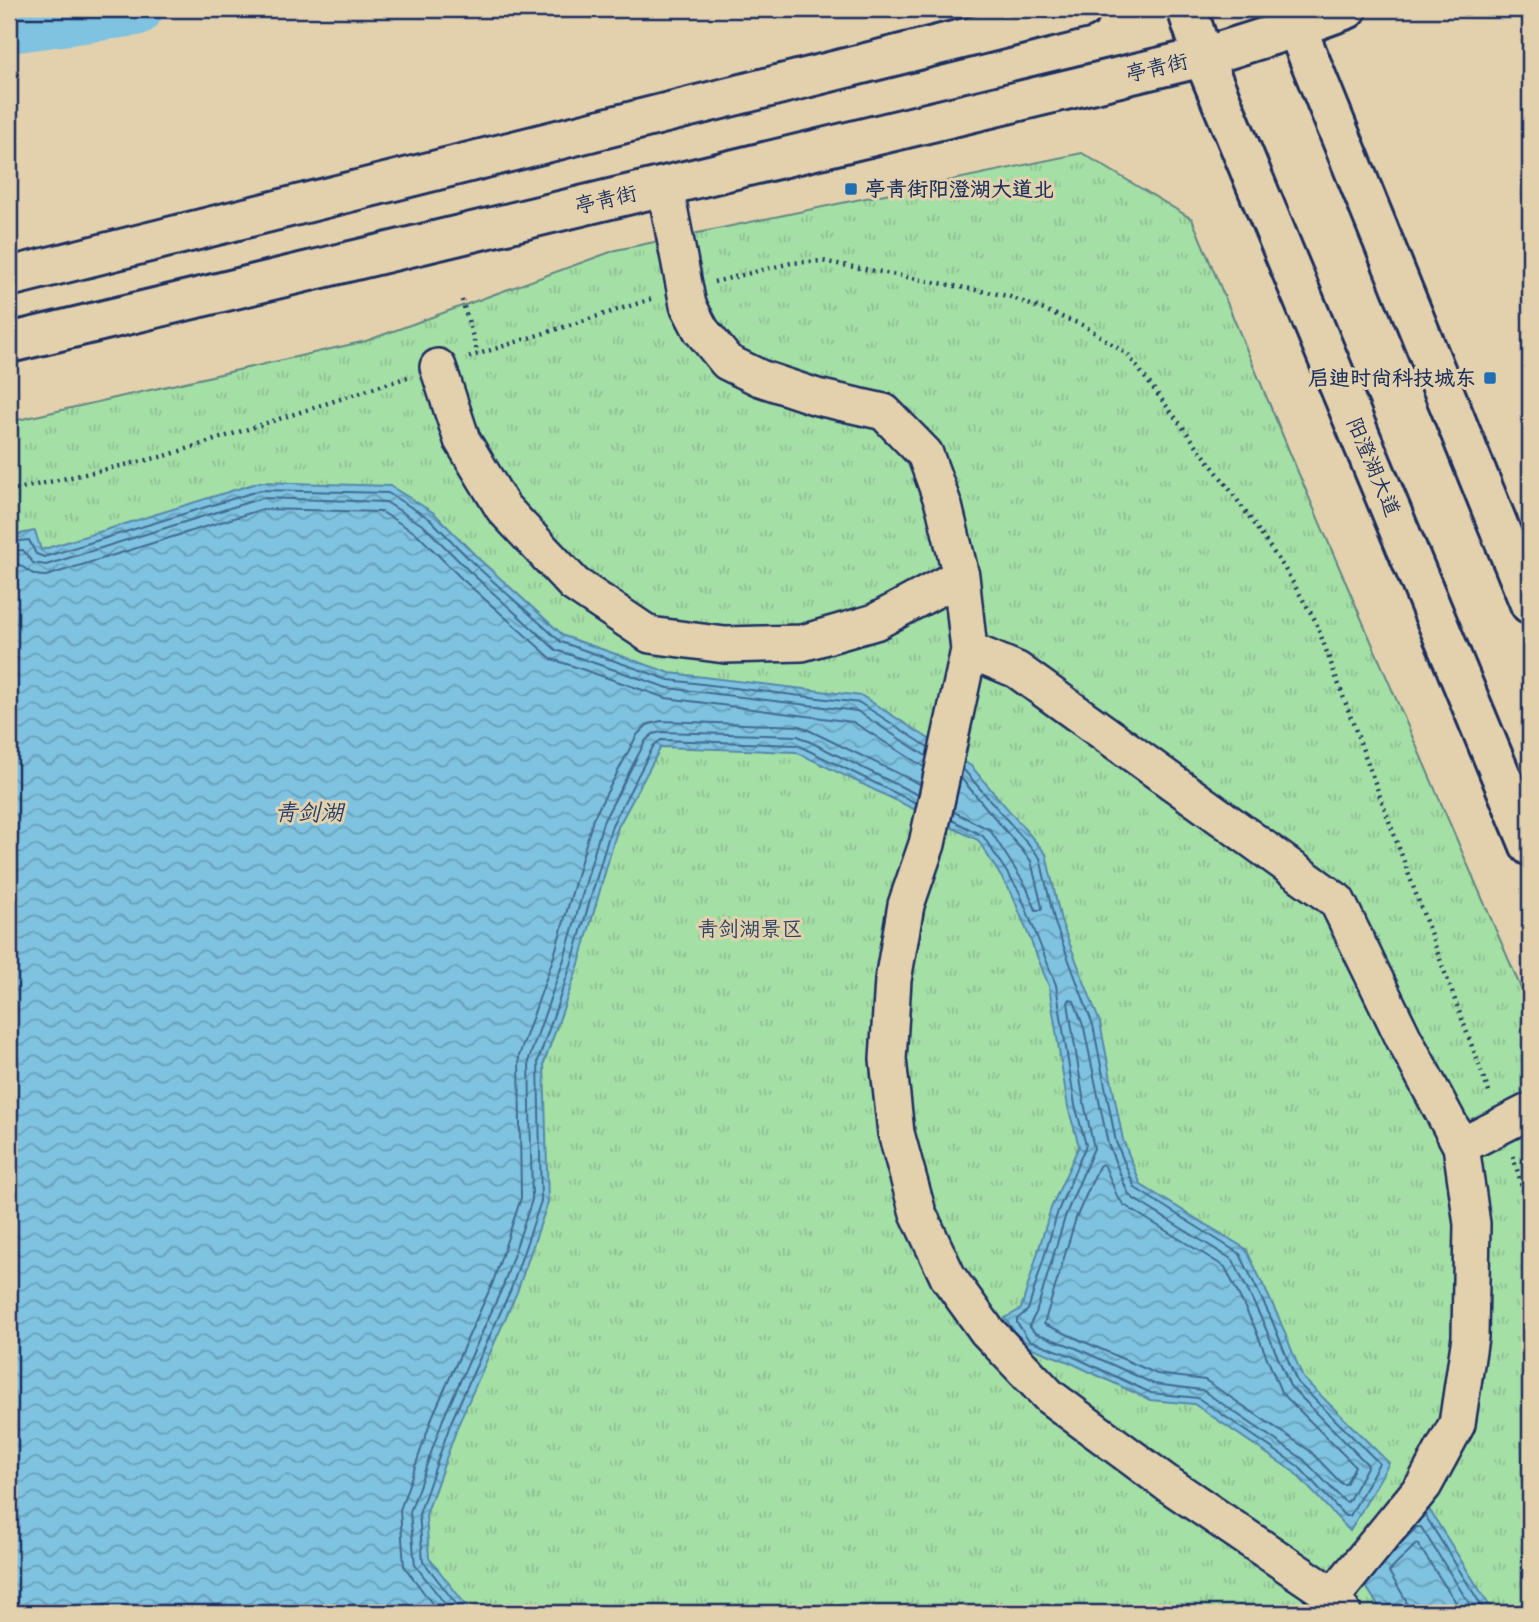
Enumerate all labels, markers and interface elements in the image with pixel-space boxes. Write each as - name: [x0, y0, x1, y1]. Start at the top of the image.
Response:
- street label: 亭青街: [1123, 48, 1191, 88]
- place label: 亭青街阳澄湖大道北: [865, 176, 1054, 203]
- street label: 亭青街: [572, 180, 640, 220]
- marker: 亭青街阳澄湖大道北: [843, 181, 859, 197]
- place label: 启迪时尚科技城东: [1308, 365, 1476, 392]
- marker: 启迪时尚科技城东: [1482, 370, 1498, 386]
- street label: 阳澄湖大道: [1340, 413, 1406, 521]
- water label: 青剑湖: [275, 798, 346, 827]
- park label: 青剑湖景区: [698, 916, 803, 943]

